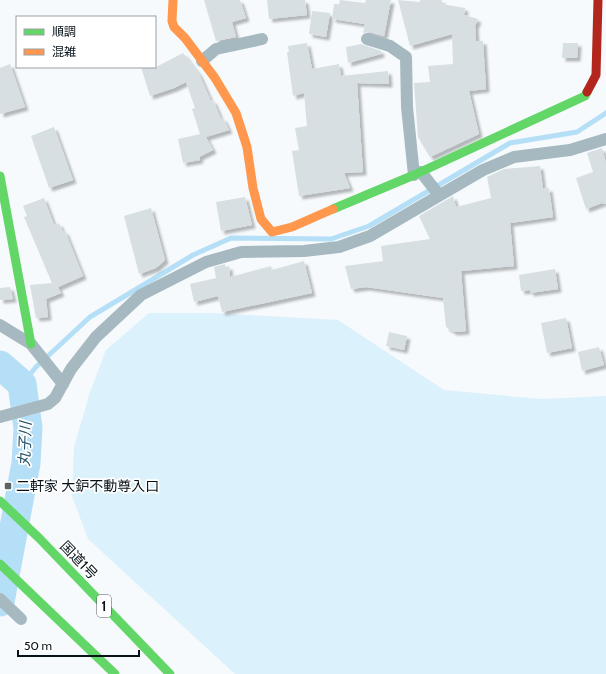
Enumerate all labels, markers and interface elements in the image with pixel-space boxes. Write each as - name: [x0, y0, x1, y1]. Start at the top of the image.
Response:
- legend: [16, 16, 156, 68]
- text: 順調: [52, 24, 76, 39]
- text: 混雑: [52, 44, 76, 59]
- water label: 丸子川: [15, 419, 35, 467]
- place label: 二軒家 大鈩不動尊入口: [16, 477, 159, 495]
- marker: 二軒家 大鈩不動尊入口: [3, 481, 13, 491]
- street label: 国道1号: [56, 537, 102, 583]
- road number: 1: [97, 595, 111, 617]
- scale bar: [18, 632, 139, 658]
- text: 50 m: [24, 638, 52, 653]

